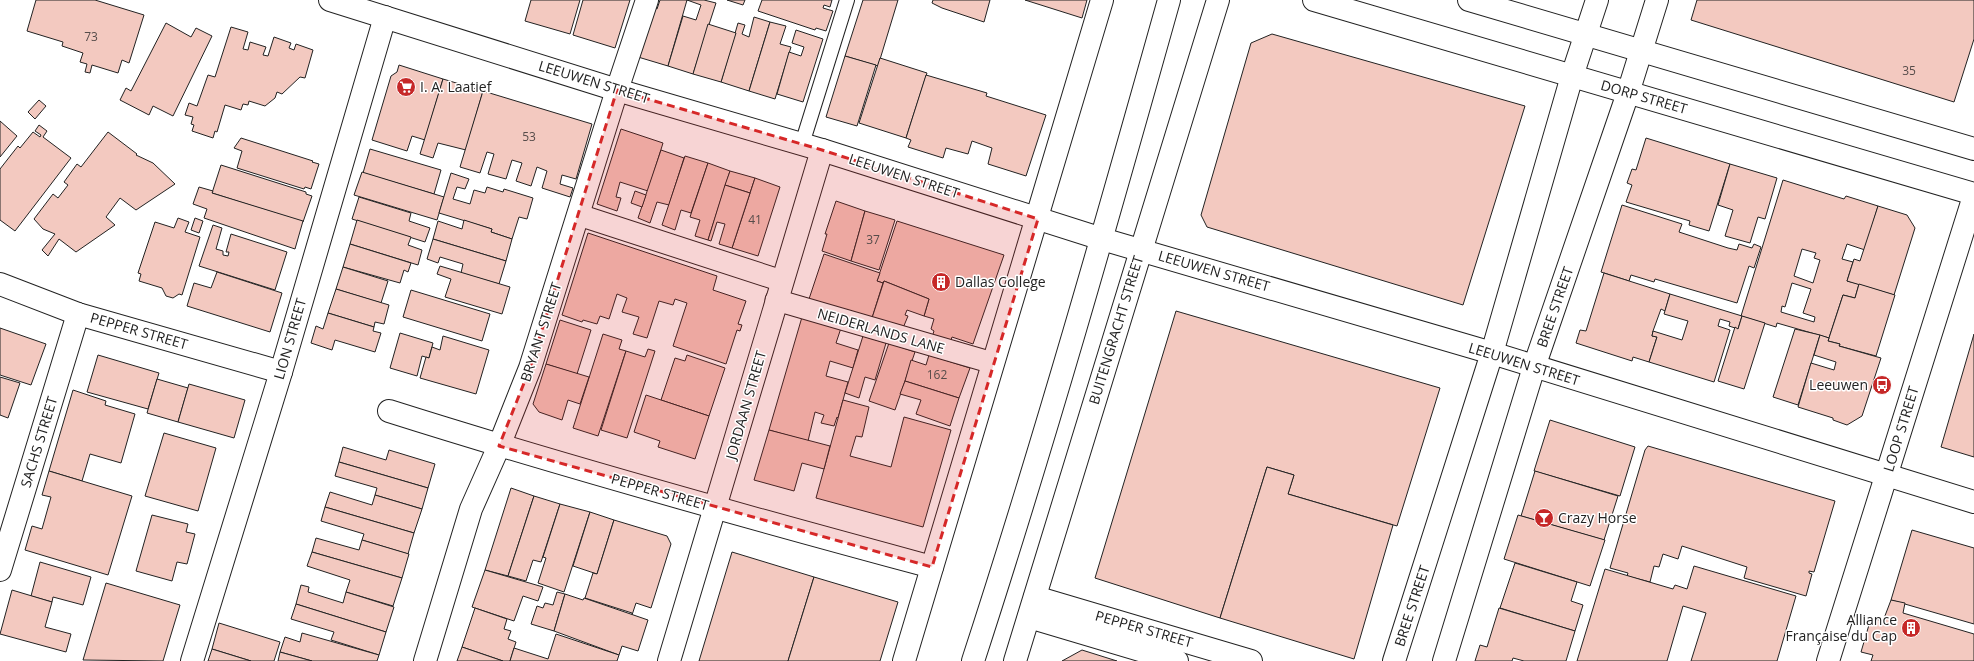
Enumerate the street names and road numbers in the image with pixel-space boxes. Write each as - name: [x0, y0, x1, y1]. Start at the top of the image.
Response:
- street label: LEEUWEN STREET: [536, 56, 652, 108]
- street label: DORP STREET: [1599, 75, 1690, 118]
- street label: LEEUWEN STREET: [846, 149, 962, 202]
- street label: LEEUWEN STREET: [1156, 246, 1272, 296]
- street label: BUITENGRACHT STREET: [1084, 253, 1147, 407]
- street label: BREE STREET: [1532, 264, 1577, 350]
- street label: BRYANT STREET: [515, 279, 566, 384]
- street label: LION STREET: [269, 296, 310, 382]
- street label: NEIDERLANDS LANE: [815, 303, 947, 358]
- street label: PEPPER STREET: [88, 308, 190, 354]
- street label: LEEUWEN STREET: [1466, 338, 1582, 390]
- street label: JORDAAN STREET: [720, 348, 770, 464]
- street label: LOOP STREET: [1879, 384, 1923, 474]
- street label: SACHS STREET: [16, 394, 61, 490]
- street label: PEPPER STREET: [609, 469, 711, 515]
- street label: BREE STREET: [1389, 563, 1434, 649]
- street label: PEPPER STREET: [1093, 606, 1195, 652]

